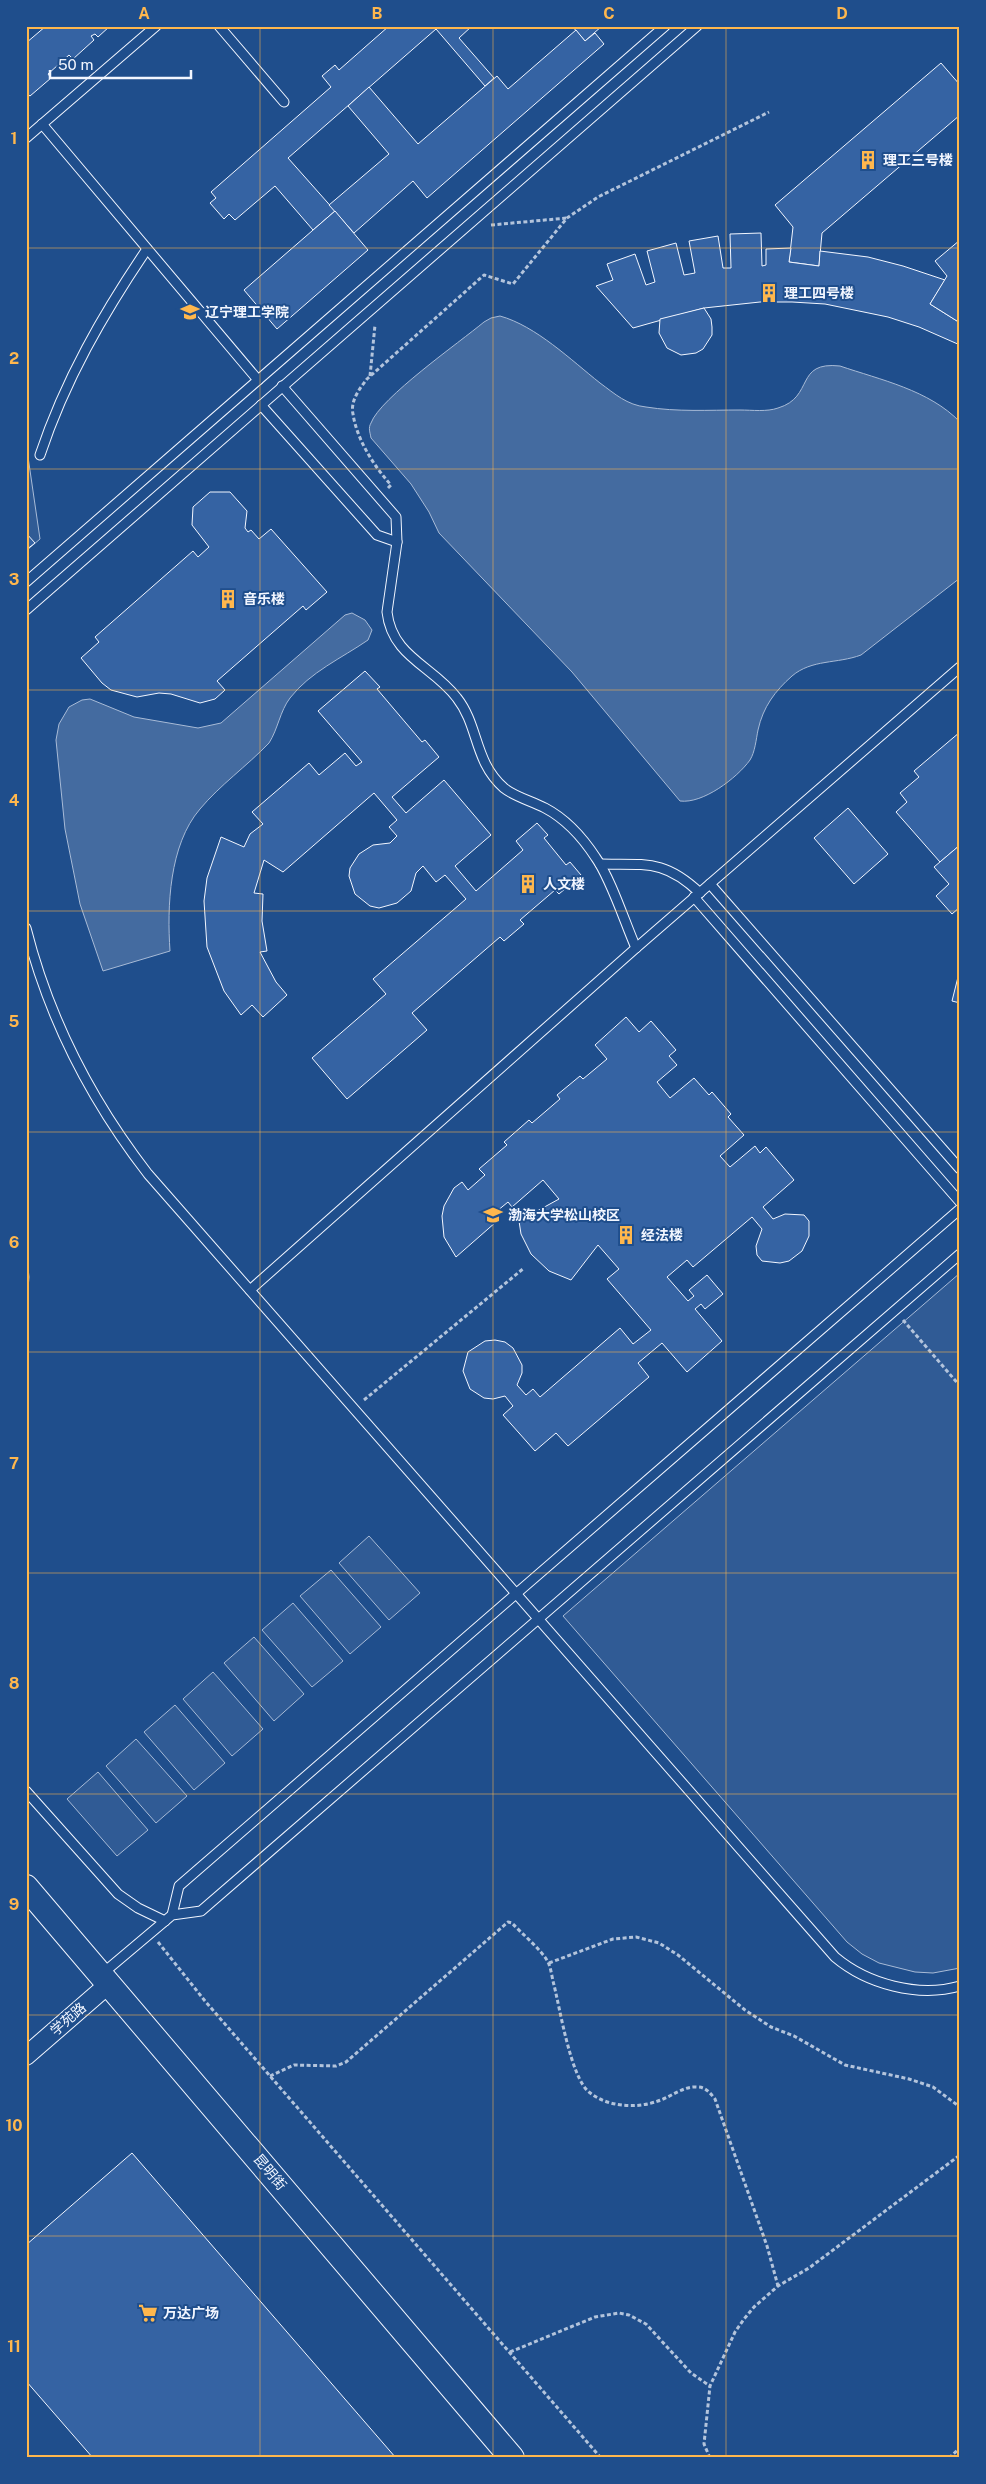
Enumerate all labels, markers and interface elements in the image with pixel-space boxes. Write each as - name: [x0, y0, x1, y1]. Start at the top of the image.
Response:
- text: A: [138, 4, 150, 23]
- text: B: [372, 4, 383, 23]
- text: C: [603, 4, 615, 23]
- text: D: [836, 4, 848, 23]
- scale bar: [50, 48, 191, 80]
- text: 50 m: [58, 56, 93, 73]
- text: 1: [11, 129, 17, 148]
- building icon: 理工三号楼: [857, 149, 879, 171]
- place label: 理工三号楼: [883, 152, 953, 168]
- building icon: 理工四号楼: [758, 282, 780, 304]
- place label: 理工四号楼: [784, 285, 854, 301]
- school or university icon: 辽宁理工学院: [179, 301, 201, 323]
- place label: 辽宁理工学院: [205, 304, 289, 320]
- text: 2: [9, 349, 19, 368]
- text: 3: [9, 570, 19, 589]
- building icon: 音乐楼: [217, 588, 239, 610]
- place label: 音乐楼: [243, 591, 285, 607]
- text: 4: [9, 791, 20, 810]
- building icon: 人文楼: [517, 873, 539, 895]
- place label: 人文楼: [543, 876, 585, 892]
- text: 5: [9, 1012, 20, 1031]
- school or university icon: 渤海大学松山校区: [482, 1204, 504, 1226]
- place label: 渤海大学松山校区: [508, 1207, 620, 1223]
- building icon: 经法楼: [615, 1224, 637, 1246]
- place label: 经法楼: [641, 1227, 683, 1243]
- text: 6: [9, 1233, 19, 1252]
- text: 7: [9, 1454, 19, 1473]
- text: 8: [9, 1674, 20, 1693]
- text: 9: [9, 1895, 19, 1914]
- street label: 学苑路: [47, 1999, 89, 2039]
- text: 10: [5, 2116, 23, 2135]
- street label: 昆明街: [250, 2151, 290, 2193]
- supermarket icon: 万达广场: [137, 2302, 159, 2324]
- place label: 万达广场: [163, 2305, 219, 2321]
- text: 11: [7, 2337, 21, 2356]

